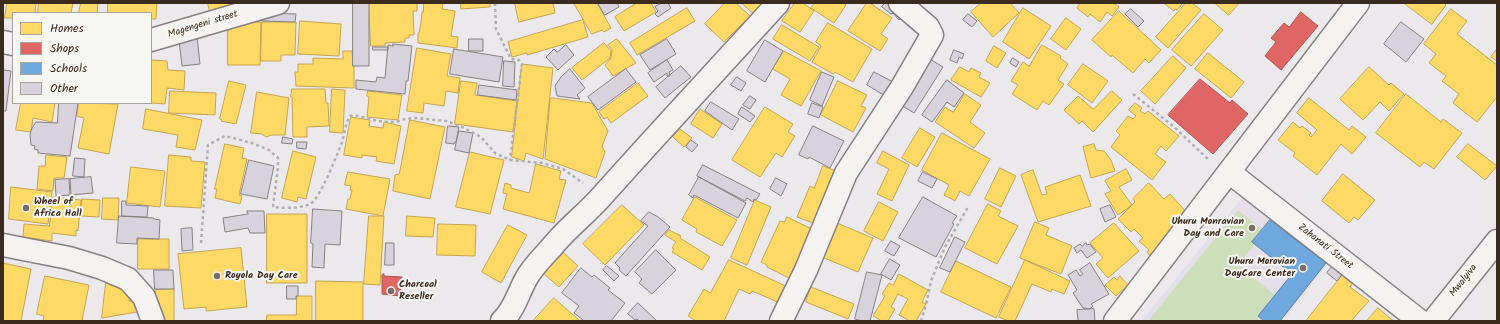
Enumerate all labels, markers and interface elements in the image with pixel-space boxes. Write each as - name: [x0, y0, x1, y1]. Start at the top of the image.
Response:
- street label: Magengeni street: [167, 9, 239, 41]
- legend: [12, 12, 152, 104]
- text: Homes: [50, 19, 84, 38]
- text: Shops: [50, 39, 79, 58]
- text: Schools: [50, 59, 87, 78]
- text: Other: [50, 79, 78, 98]
- place label: Wheel of Africa Hall: [34, 196, 82, 220]
- marker: Wheel of Africa Hall: [21, 203, 31, 213]
- place label: Uhuru Monravian Day and Care: [1171, 216, 1244, 240]
- street label: Zahanati Street: [1295, 222, 1355, 272]
- marker: Uhuru Monravian Day and Care: [1247, 223, 1257, 233]
- place label: Uhuru Morovian DayCare Center: [1225, 256, 1295, 280]
- street label: Mwalyiva: [1448, 262, 1480, 300]
- marker: Uhuru Morovian DayCare Center: [1298, 263, 1308, 273]
- place label: Royola Day Care: [225, 270, 298, 282]
- marker: Royola Day Care: [212, 271, 222, 281]
- place label: Charcoal Reseller: [399, 279, 437, 302]
- marker: Charcoal Reseller: [386, 286, 396, 296]

